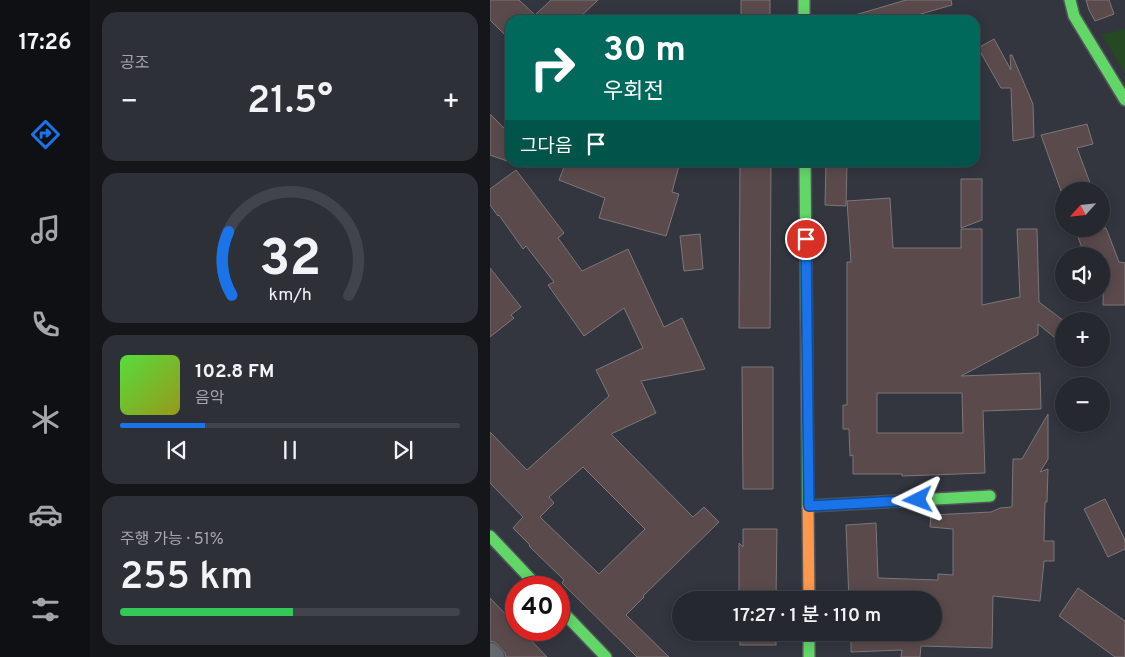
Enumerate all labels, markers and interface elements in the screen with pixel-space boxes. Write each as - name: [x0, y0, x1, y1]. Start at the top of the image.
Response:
- text: 30 m: [603, 29, 686, 73]
- text: 17:26: [19, 30, 71, 57]
- icon: right: [520, 35, 585, 100]
- text: 공조: [120, 54, 149, 74]
- text: 21.5°: [247, 78, 333, 127]
- text: 우회전: [603, 79, 664, 106]
- text: −: [120, 85, 138, 121]
- text: +: [442, 85, 460, 121]
- icon: directions: [28, 117, 63, 152]
- icon: arrive: [582, 130, 610, 158]
- text: 그다음: [520, 135, 572, 159]
- north arrow: [1055, 182, 1110, 238]
- map controls: [1055, 182, 1110, 432]
- icon: music: [28, 212, 63, 247]
- pin: [785, 218, 827, 260]
- icon: arrive: [792, 225, 820, 253]
- text: 32: [259, 228, 321, 294]
- button: sound: [1055, 247, 1110, 302]
- text: km/h: [268, 284, 312, 307]
- icon: phone: [28, 307, 63, 342]
- button: +: [1055, 312, 1110, 367]
- text: 102.8 FM: [195, 360, 274, 384]
- button: −: [1055, 377, 1110, 432]
- text: 음악: [195, 389, 224, 409]
- icon: climate: [28, 402, 63, 437]
- icon: previous: [163, 436, 191, 464]
- icon: pause: [276, 436, 304, 464]
- icon: next: [389, 436, 417, 464]
- position arrow: [891, 473, 943, 525]
- icon: car: [28, 497, 63, 532]
- text: 주행 가능 · 51%: [120, 530, 224, 550]
- text: 255 km: [120, 554, 253, 603]
- speed limit sign: 40: [505, 576, 570, 641]
- icon: filters: [28, 592, 63, 627]
- text: 17:27 · 1 분 · 110 m: [733, 604, 881, 628]

